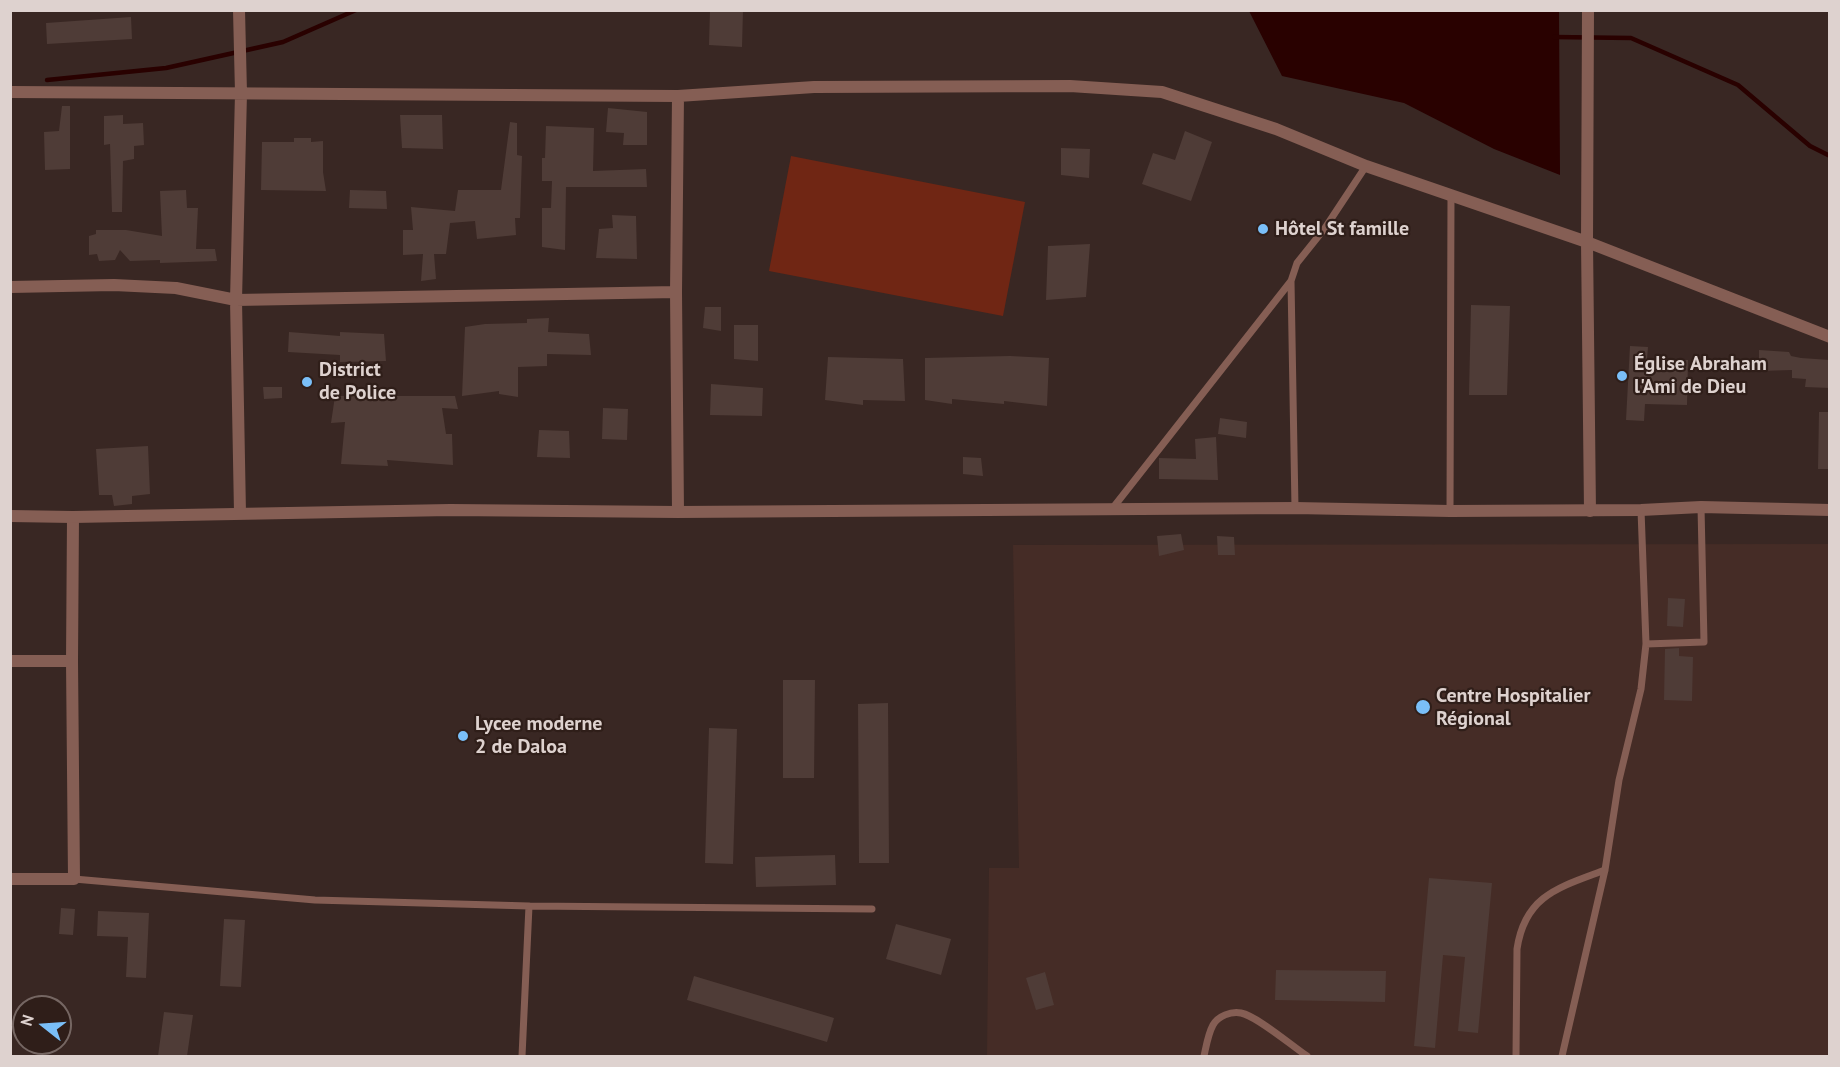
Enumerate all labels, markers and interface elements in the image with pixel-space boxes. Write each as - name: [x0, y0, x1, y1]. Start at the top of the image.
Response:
- place label: Hôtel St famille: [1275, 217, 1409, 241]
- marker: Hôtel St famille: [1256, 222, 1270, 236]
- place label: Église Abraham l'Ami de Dieu: [1634, 352, 1767, 399]
- place label: District de Police: [319, 358, 396, 405]
- marker: Église Abraham l'Ami de Dieu: [1615, 369, 1629, 383]
- marker: District de Police: [300, 375, 314, 389]
- place label: Centre Hospitalier Régional: [1436, 684, 1590, 731]
- marker: Centre Hospitalier Régional: [1414, 698, 1432, 716]
- place label: Lycee moderne 2 de Daloa: [475, 712, 602, 759]
- marker: Lycee moderne 2 de Daloa: [456, 729, 470, 743]
- north arrow: [12, 995, 72, 1055]
- text: N: [16, 1012, 38, 1028]

